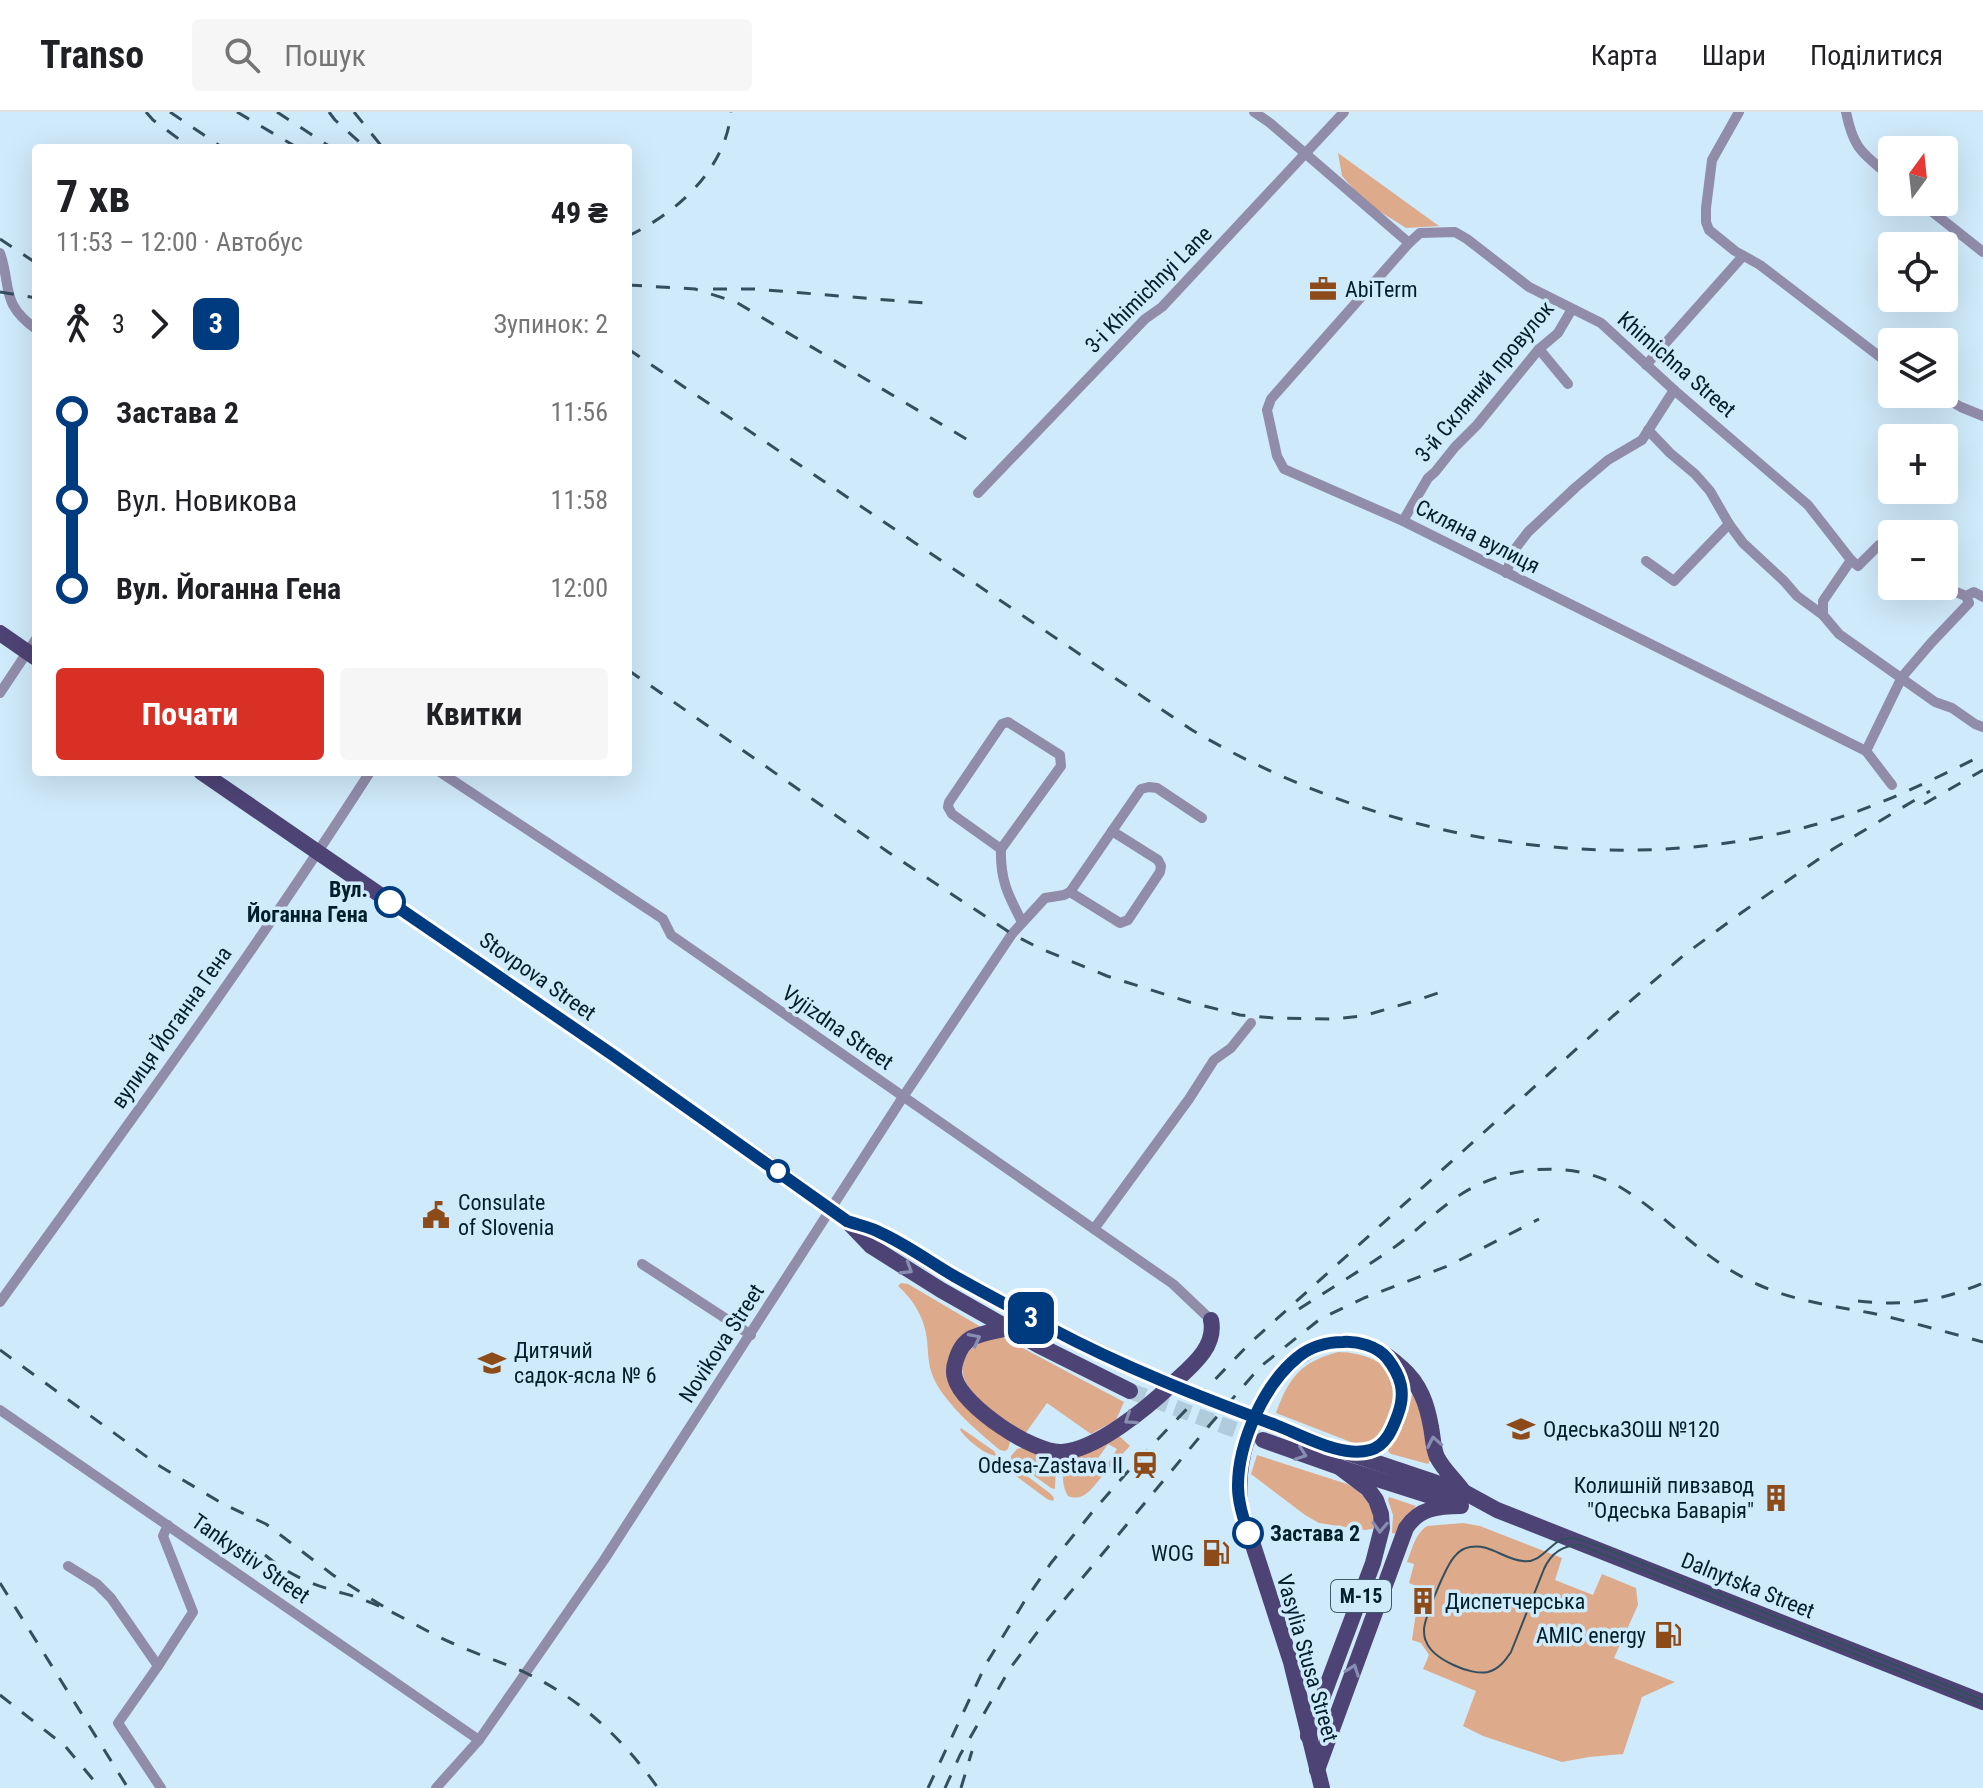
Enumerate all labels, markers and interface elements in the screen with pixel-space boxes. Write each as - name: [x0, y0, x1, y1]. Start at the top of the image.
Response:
- search box: [192, 19, 752, 91]
- text: Transo: [40, 33, 144, 77]
- icon: search: [220, 33, 264, 77]
- text: Пошук: [284, 38, 366, 73]
- text: Карта: [1591, 39, 1658, 72]
- text: Шари: [1702, 39, 1766, 72]
- text: Поділитися: [1810, 39, 1943, 72]
- north arrow: [1878, 136, 1958, 216]
- map controls: [1878, 136, 1958, 600]
- text: 7 хв: [56, 171, 130, 223]
- text: 49 ₴: [551, 195, 608, 230]
- street label: 3-i Khimichnyi Lane: [1080, 221, 1217, 358]
- text: 11:53 – 12:00 · Автобус: [56, 227, 303, 257]
- button: locate: [1878, 232, 1958, 312]
- office icon: AbiTerm: [1308, 274, 1338, 304]
- place label: AbiTerm: [1345, 277, 1418, 302]
- street label: 3-й Скляний провулок: [1410, 296, 1559, 467]
- icon: walk: [56, 302, 100, 346]
- icon: forward: [137, 302, 181, 346]
- street label: Khimichna Street: [1613, 306, 1741, 422]
- text: 3: [209, 307, 223, 340]
- text: 3: [112, 309, 125, 339]
- text: Зупинок: 2: [494, 309, 608, 339]
- button: layers: [1878, 328, 1958, 408]
- text: Застава 2: [116, 395, 239, 430]
- text: 11:56: [551, 397, 608, 427]
- button: +: [1878, 424, 1958, 504]
- text: Вул. Новикова: [116, 483, 297, 518]
- text: 11:58: [551, 485, 608, 515]
- street label: Скляна вулиця: [1411, 494, 1544, 578]
- button: −: [1878, 520, 1958, 600]
- text: Вул. Йоганна Гена: [116, 571, 341, 606]
- text: 12:00: [551, 573, 608, 603]
- button: Почати: [56, 668, 324, 760]
- button: Квитки: [340, 668, 608, 760]
- place label: Вул. Йоганна Гена: [247, 877, 368, 927]
- marker: Вул. Йоганна Гена: [375, 887, 405, 917]
- street label: Stovpova Street: [475, 927, 601, 1026]
- street label: вулиця Йоганна Гена: [106, 942, 237, 1113]
- street label: Vyjizdna Street: [777, 980, 898, 1075]
- unlabelled marker: [767, 1160, 789, 1182]
- place label: Consulate of Slovenia: [458, 1190, 554, 1240]
- public building icon: Consulate of Slovenia: [421, 1200, 451, 1230]
- one-way arrow: [899, 1260, 913, 1275]
- street label: Novikova Street: [674, 1279, 769, 1407]
- line badge: 3: [1005, 1292, 1057, 1344]
- text: 3: [1024, 1301, 1038, 1334]
- one-way arrow: [966, 1333, 981, 1349]
- place label: Дитячий садок-ясла № 6: [514, 1338, 657, 1388]
- school or university icon: Дитячий садок-ясла № 6: [477, 1348, 507, 1378]
- one-way arrow: [1124, 1410, 1138, 1425]
- school or university icon: ОдеськаЗОШ №120: [1506, 1414, 1536, 1444]
- place label: ОдеськаЗОШ №120: [1543, 1417, 1720, 1442]
- one-way arrow: [1427, 1435, 1444, 1449]
- one-way arrow: [1294, 1444, 1308, 1460]
- station icon: Odesa-Zastava II: [1130, 1450, 1160, 1480]
- place label: Odesa-Zastava II: [978, 1453, 1123, 1478]
- place label: Колишній пивзавод "Одеська Баварія": [1574, 1473, 1754, 1523]
- building icon: Колишній пивзавод "Одеська Баварія": [1761, 1483, 1791, 1513]
- street label: Tankystiv Street: [187, 1509, 314, 1608]
- marker: Застава 2: [1233, 1518, 1263, 1548]
- place label: Застава 2: [1270, 1521, 1360, 1546]
- one-way arrow: [1371, 1522, 1388, 1534]
- fuel station icon: WOG: [1201, 1538, 1231, 1568]
- place label: WOG: [1151, 1541, 1194, 1566]
- street label: Dalnytska Street: [1678, 1547, 1818, 1624]
- street label: Vasylia Stusa Street: [1272, 1572, 1343, 1745]
- road number: М-15: [1331, 1580, 1391, 1612]
- building icon: Диспетчерська: [1408, 1586, 1438, 1616]
- place label: Диспетчерська: [1445, 1589, 1585, 1614]
- fuel station icon: AMIC energy: [1653, 1620, 1683, 1650]
- place label: AMIC energy: [1536, 1623, 1646, 1648]
- one-way arrow: [1343, 1664, 1360, 1678]

